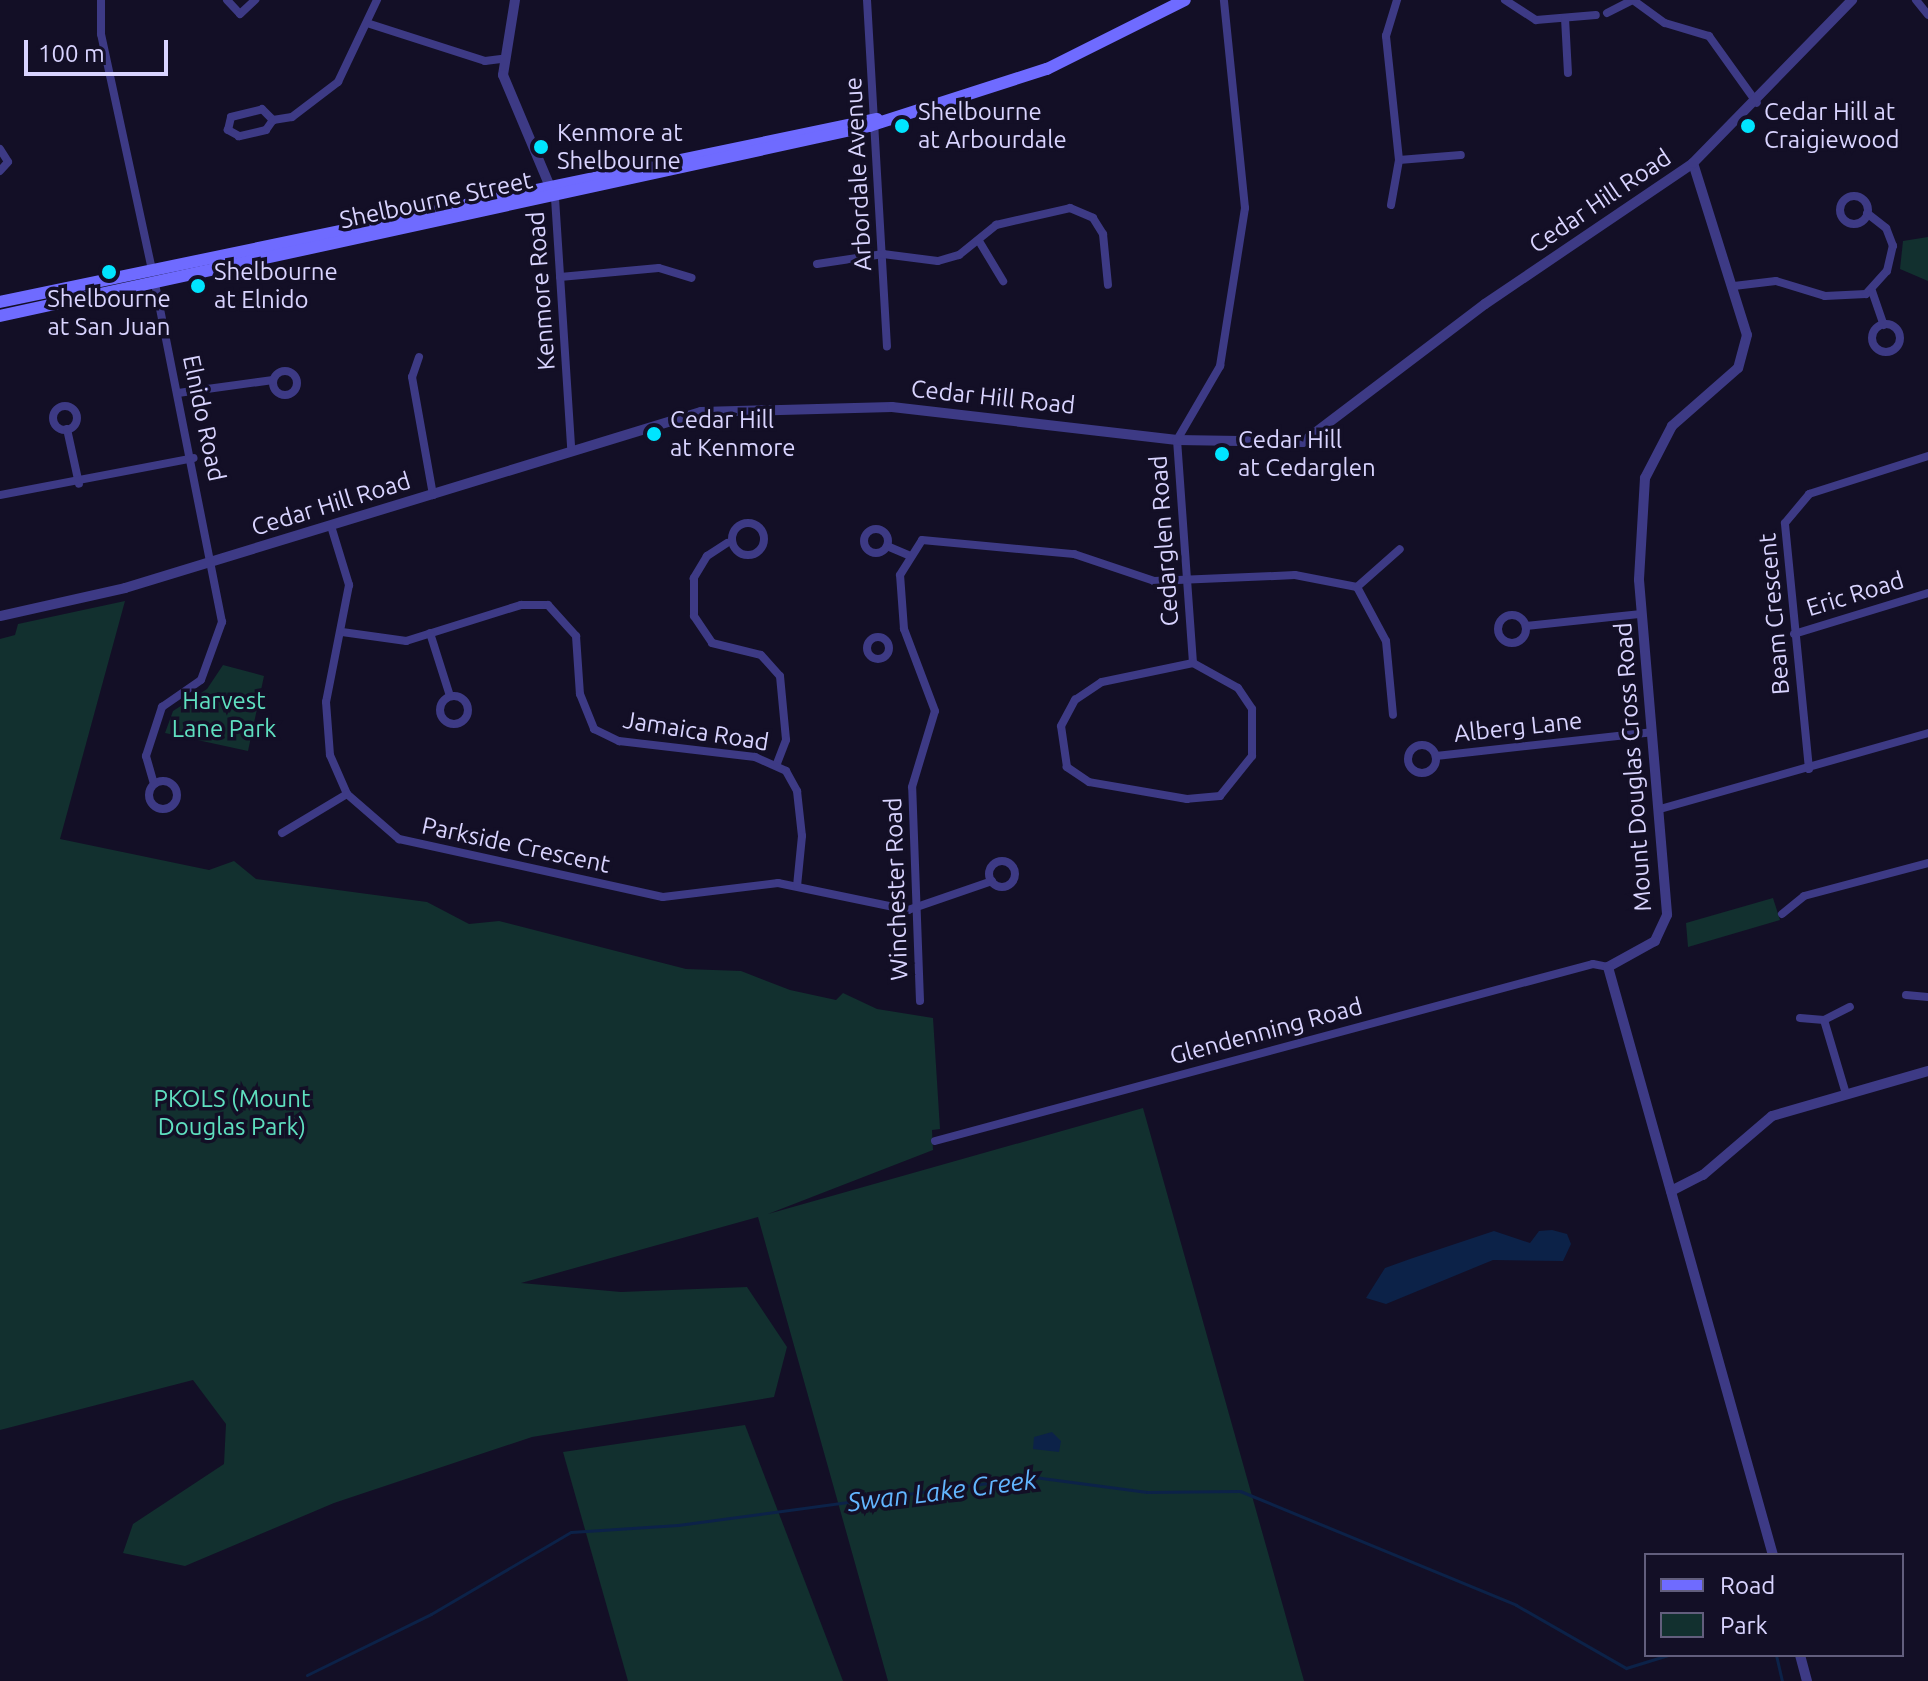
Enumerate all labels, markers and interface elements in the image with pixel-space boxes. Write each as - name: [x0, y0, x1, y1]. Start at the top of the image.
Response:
- scale bar: [28, 24, 172, 74]
- text: 100 m: [38, 40, 105, 67]
- street label: Arbordale Avenue: [839, 76, 877, 272]
- place label: Shelbourne at Arbourdale: [918, 98, 1067, 154]
- place label: Cedar Hill at Craigiewood: [1764, 98, 1900, 154]
- marker: Shelbourne at Arbourdale: [893, 117, 911, 135]
- marker: Cedar Hill at Craigiewood: [1739, 117, 1757, 135]
- place label: Kenmore at Shelbourne: [557, 119, 683, 175]
- marker: Kenmore at Shelbourne: [532, 138, 550, 156]
- street label: Cedar Hill Road: [1524, 143, 1676, 259]
- street label: Shelbourne Street: [337, 166, 535, 234]
- street label: Kenmore Road: [521, 211, 561, 371]
- place label: Shelbourne at Elnido: [214, 258, 338, 314]
- marker: Shelbourne at San Juan: [100, 263, 118, 281]
- marker: Shelbourne at Elnido: [189, 277, 207, 295]
- place label: Shelbourne at San Juan: [47, 285, 171, 341]
- street label: Elnido Road: [177, 352, 231, 484]
- street label: Cedar Hill Road: [910, 374, 1076, 420]
- place label: Cedar Hill at Kenmore: [670, 406, 796, 462]
- marker: Cedar Hill at Kenmore: [645, 425, 663, 443]
- place label: Cedar Hill at Cedarglen: [1238, 426, 1376, 482]
- marker: Cedar Hill at Cedarglen: [1213, 445, 1231, 463]
- street label: Cedarglen Road: [1144, 455, 1184, 627]
- street label: Cedar Hill Road: [248, 466, 414, 542]
- street label: Beam Crescent: [1753, 532, 1795, 696]
- street label: Eric Road: [1803, 566, 1907, 622]
- street label: Mount Douglas Cross Road: [1609, 621, 1657, 913]
- park label: Harvest Lane Park: [172, 687, 276, 743]
- street label: Jamaica Road: [621, 705, 771, 757]
- street label: Alberg Lane: [1452, 706, 1584, 748]
- street label: Winchester Road: [878, 797, 914, 981]
- street label: Parkside Crescent: [419, 811, 613, 879]
- street label: Glendenning Road: [1167, 991, 1365, 1071]
- park label: PKOLS (Mount Douglas Park): [154, 1085, 310, 1141]
- water label: Swan Lake Creek: [845, 1464, 1039, 1518]
- legend: [1644, 1553, 1904, 1657]
- text: Road: [1720, 1572, 1775, 1599]
- text: Park: [1720, 1612, 1768, 1639]

